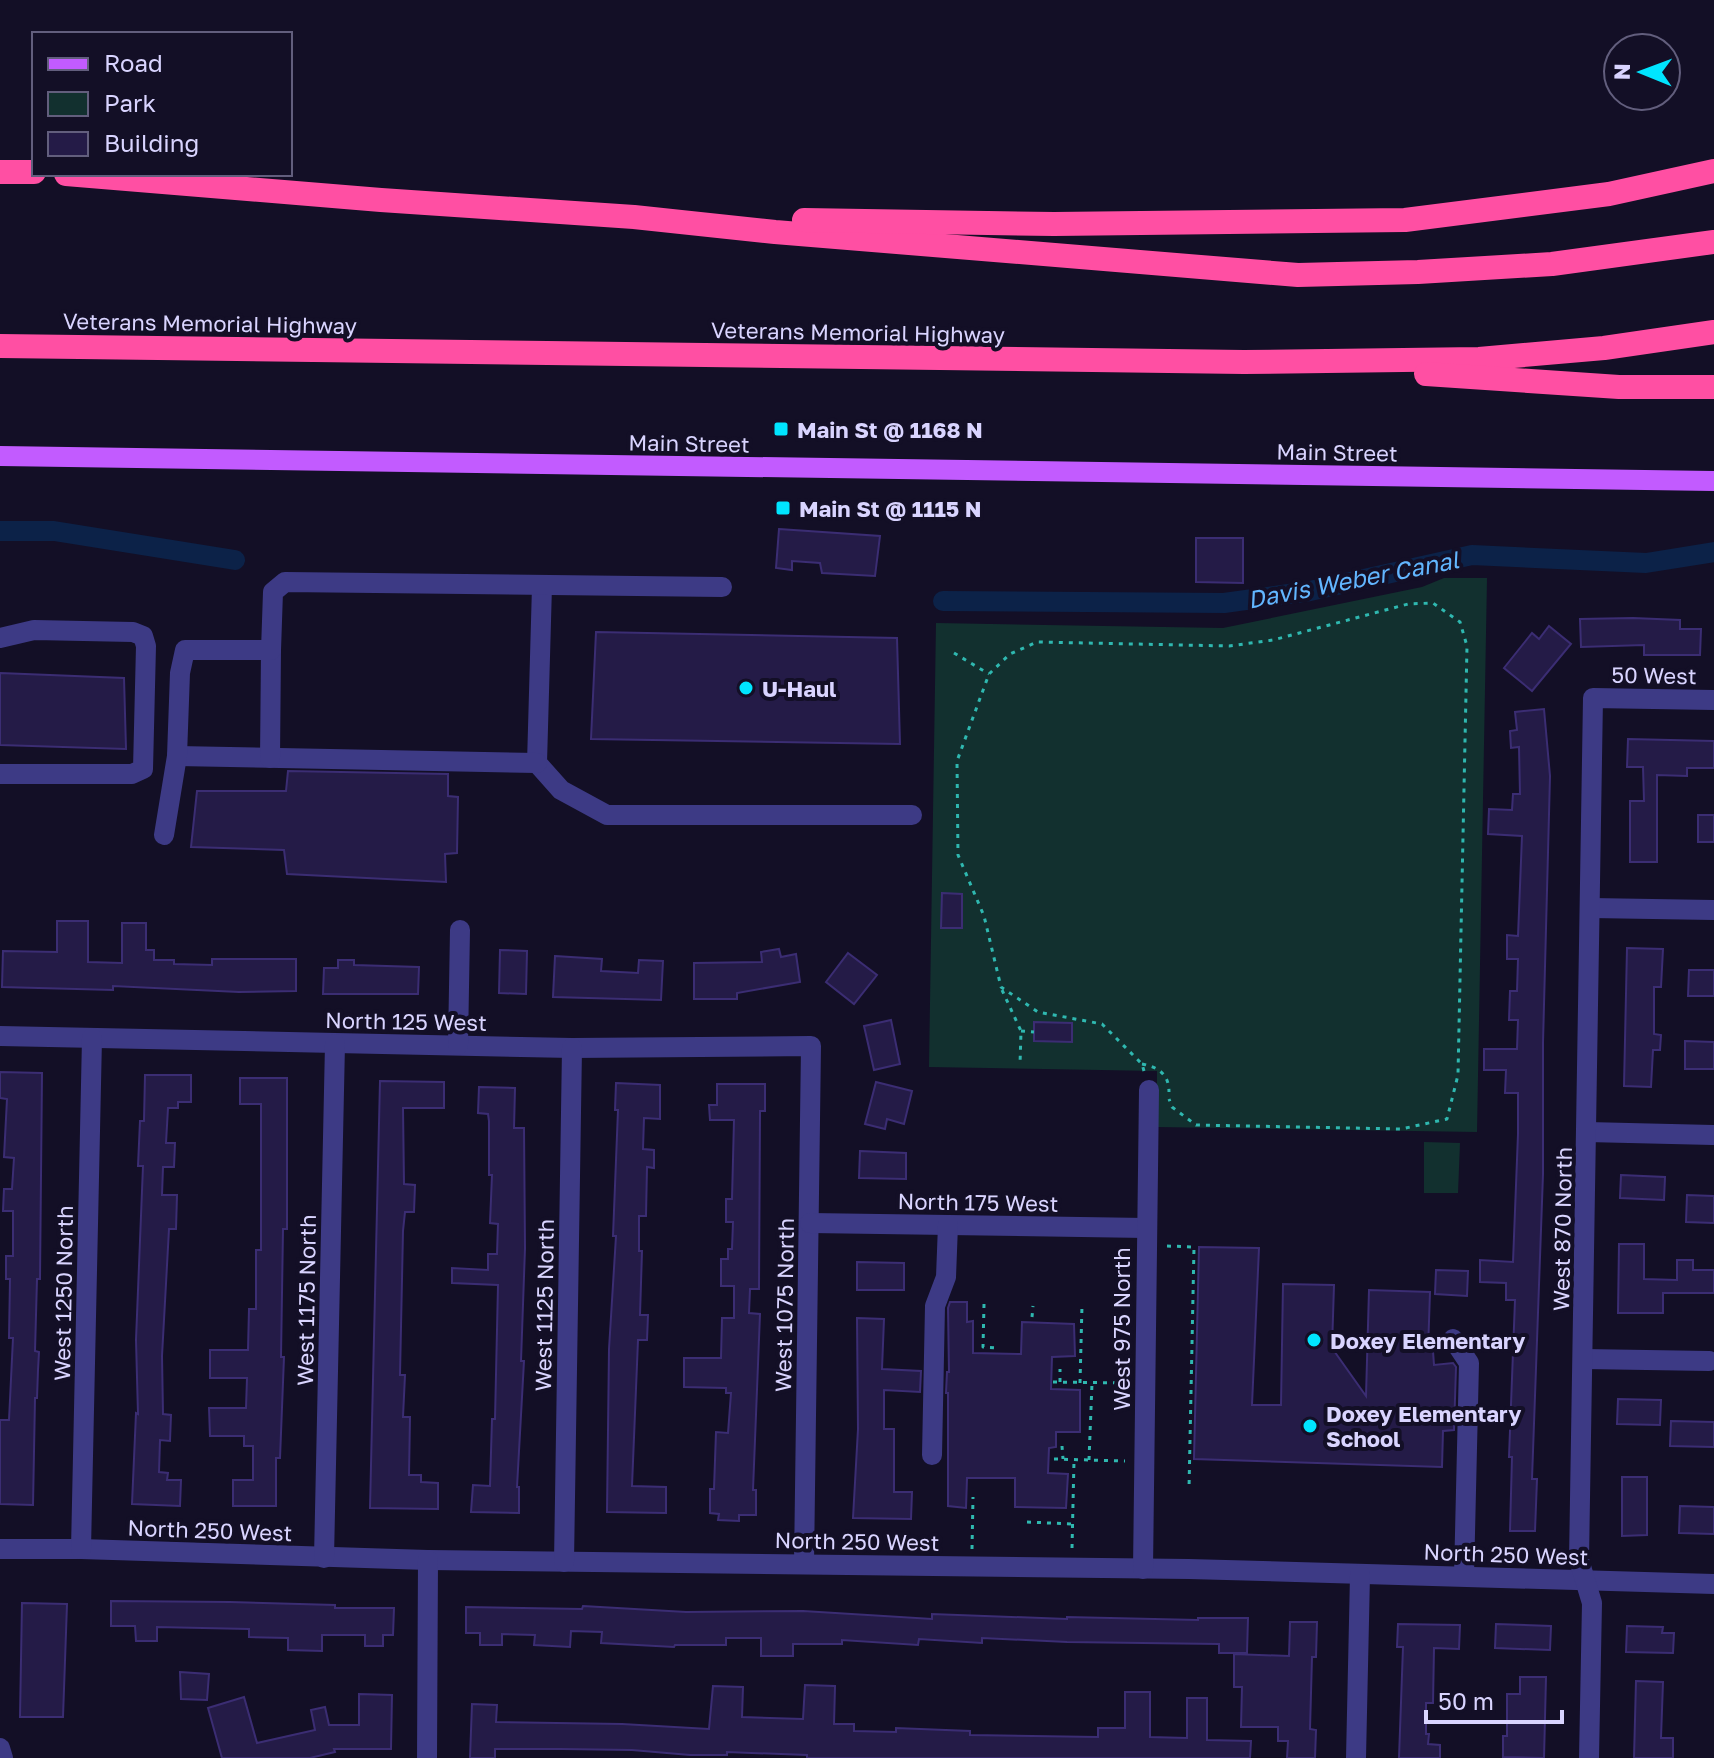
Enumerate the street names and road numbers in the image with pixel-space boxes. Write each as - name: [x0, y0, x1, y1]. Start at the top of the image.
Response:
- street label: Veterans Memorial Highway: [63, 307, 357, 339]
- street label: Veterans Memorial Highway: [711, 316, 1005, 348]
- street label: Main Street: [628, 428, 750, 458]
- street label: Main Street: [1276, 437, 1398, 467]
- street label: 50 West: [1611, 661, 1697, 689]
- street label: North 125 West: [325, 1006, 487, 1036]
- street label: West 870 North: [1547, 1147, 1577, 1311]
- street label: North 175 West: [897, 1187, 1059, 1217]
- street label: West 1250 North: [48, 1205, 78, 1381]
- street label: West 1175 North: [291, 1214, 321, 1386]
- street label: West 1125 North: [529, 1218, 559, 1392]
- street label: West 1075 North: [769, 1218, 799, 1392]
- street label: West 975 North: [1108, 1247, 1135, 1411]
- street label: North 250 West: [127, 1514, 293, 1546]
- street label: North 250 West: [774, 1526, 940, 1556]
- street label: North 250 West: [1423, 1538, 1589, 1570]

